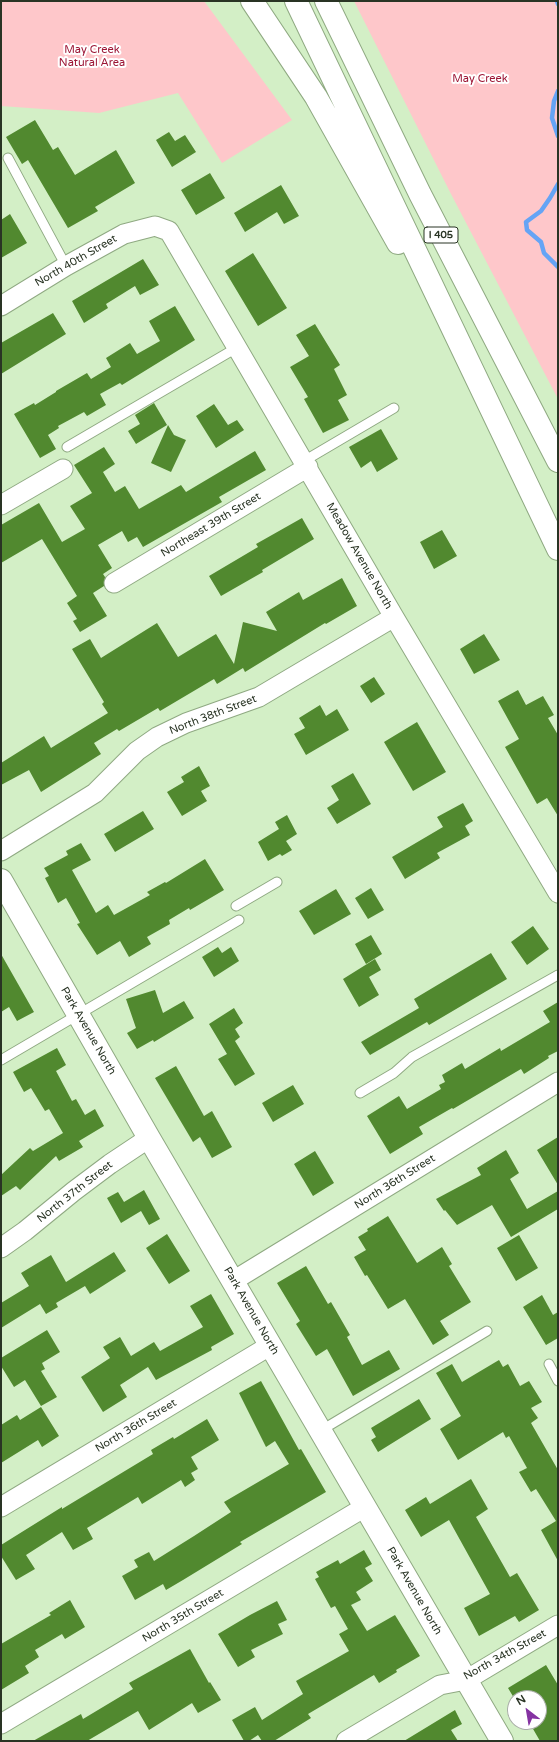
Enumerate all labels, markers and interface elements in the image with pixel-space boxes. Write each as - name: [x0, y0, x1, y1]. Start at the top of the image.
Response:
- park label: May Creek Natural Area: [59, 43, 125, 69]
- park label: May Creek: [452, 72, 508, 86]
- road number: I 405: [424, 227, 458, 243]
- street label: North 40th Street: [33, 232, 119, 290]
- street label: Northeast 39th Street: [159, 490, 263, 560]
- street label: Meadow Avenue North: [323, 500, 395, 612]
- street label: North 38th Street: [168, 692, 258, 738]
- street label: Park Avenue North: [58, 985, 118, 1077]
- street label: North 36th Street: [352, 1152, 438, 1212]
- street label: North 37th Street: [35, 1158, 115, 1226]
- street label: Park Avenue North: [221, 1265, 281, 1357]
- street label: North 36th Street: [93, 1397, 179, 1455]
- street label: Park Avenue North: [384, 1545, 444, 1637]
- street label: North 35th Street: [140, 1587, 226, 1645]
- street label: North 34th Street: [461, 1627, 549, 1683]
- north arrow: [507, 1690, 547, 1730]
- text: N: [514, 1692, 528, 1708]

